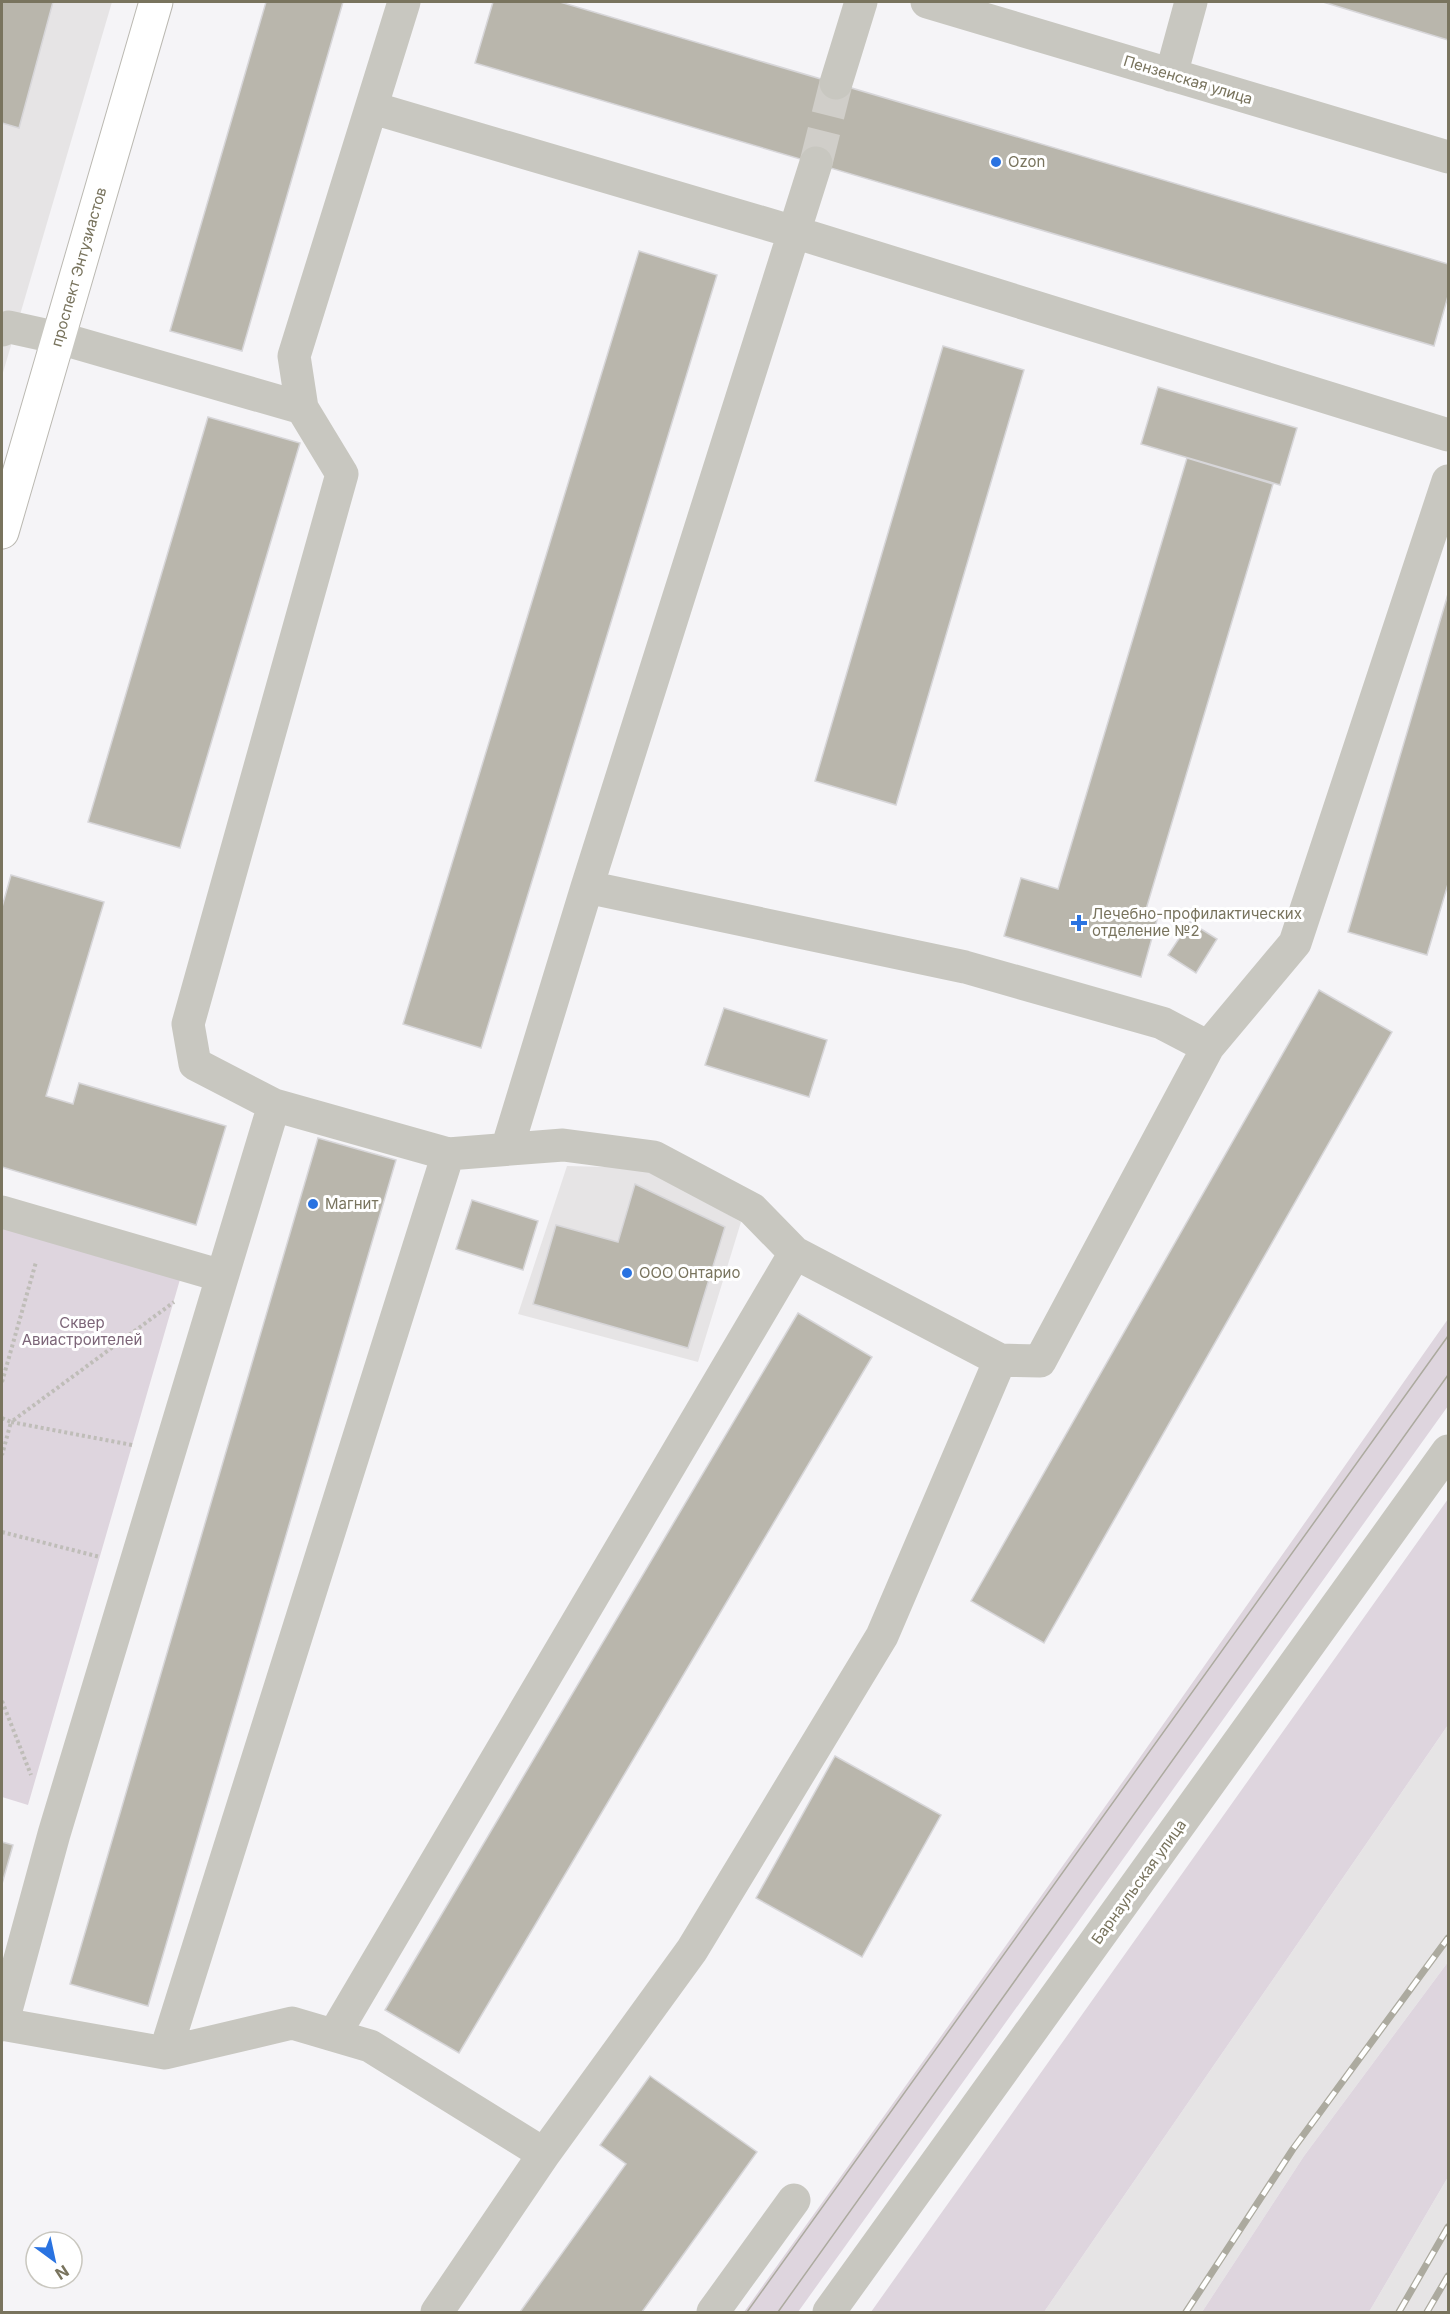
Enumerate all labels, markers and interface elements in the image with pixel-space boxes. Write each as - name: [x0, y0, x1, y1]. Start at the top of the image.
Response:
- street label: Пензенская улица: [1121, 51, 1255, 108]
- place label: Ozon: [1008, 152, 1045, 171]
- marker: Ozon: [989, 155, 1003, 169]
- street label: проспект Энтузиастов: [47, 185, 110, 349]
- place label: Лечебно-профилактических отделение №2: [1092, 904, 1302, 940]
- marker: Лечебно-профилактических отделение №2: [1070, 914, 1088, 932]
- place label: Магнит: [325, 1194, 378, 1213]
- marker: Магнит: [306, 1197, 320, 1211]
- place label: ООО Онтарио: [639, 1263, 740, 1282]
- marker: ООО Онтарио: [620, 1266, 634, 1280]
- park label: Сквер Авиастроителей: [22, 1313, 142, 1349]
- street label: Барнаульская улица: [1087, 1816, 1190, 1948]
- north arrow: [24, 2230, 84, 2290]
- text: N: [52, 2261, 73, 2284]

